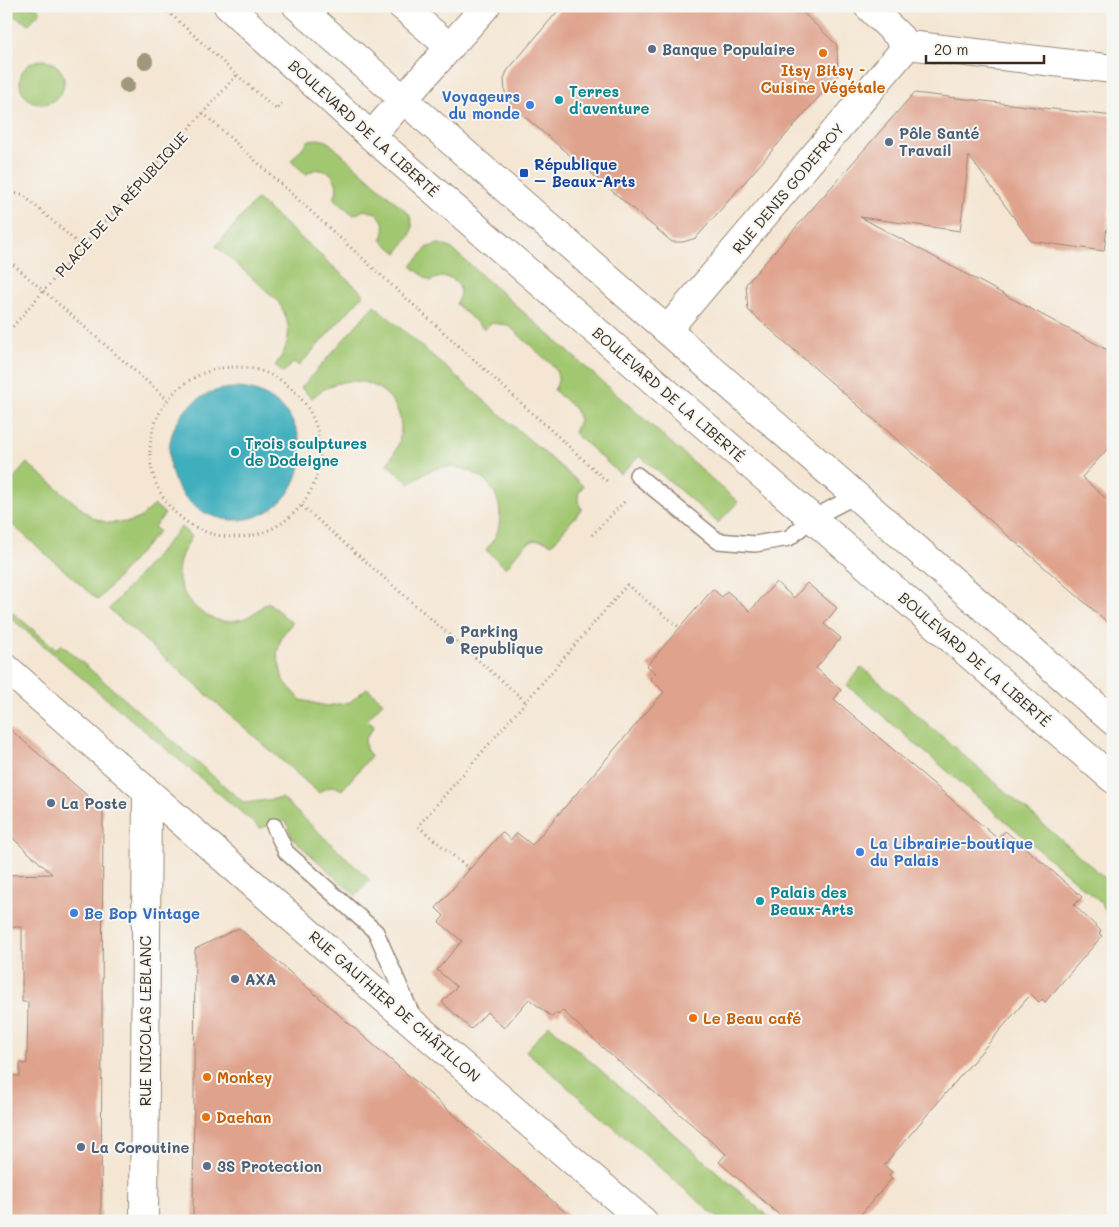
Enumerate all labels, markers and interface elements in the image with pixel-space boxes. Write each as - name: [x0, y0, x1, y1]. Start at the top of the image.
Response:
- scale bar: [926, 32, 1044, 64]
- place label: Banque Populaire: [662, 39, 795, 59]
- text: 20 m: [934, 39, 968, 59]
- marker: Banque Populaire: [646, 43, 658, 55]
- marker: Itsy Bitsy - Cuisine Végétale: [817, 47, 829, 59]
- street label: BOULEVARD DE LA LIBERTÉ: [285, 55, 444, 201]
- place label: Itsy Bitsy - Cuisine Végétale: [760, 60, 886, 97]
- place label: Terres d'aventure: [569, 81, 649, 118]
- place label: Voyageurs du monde: [442, 86, 520, 123]
- marker: Terres d'aventure: [553, 94, 565, 106]
- marker: Voyageurs du monde: [524, 99, 536, 111]
- street label: RUE DENIS GODEFROY: [728, 119, 848, 257]
- place label: Pôle Santé Travail: [899, 123, 980, 160]
- street label: PLACE DE LA RÉPUBLIQUE: [50, 127, 192, 281]
- marker: Pôle Santé Travail: [883, 136, 895, 148]
- place label: République – Beaux-Arts: [534, 154, 635, 191]
- marker: République – Beaux-Arts: [518, 167, 530, 179]
- street label: BOULEVARD DE LA LIBERTÉ: [589, 322, 750, 466]
- place label: Trois sculptures de Dodeigne: [245, 433, 367, 470]
- marker: Trois sculptures de Dodeigne: [229, 446, 241, 458]
- street label: BOULEVARD DE LA LIBERTÉ: [895, 587, 1056, 731]
- place label: Parking Republique: [460, 621, 543, 658]
- marker: Parking Republique: [444, 634, 456, 646]
- place label: La Poste: [61, 793, 127, 813]
- marker: La Poste: [45, 797, 57, 809]
- place label: La Librairie-boutique du Palais: [870, 833, 1033, 870]
- marker: La Librairie-boutique du Palais: [854, 846, 866, 858]
- place label: Palais des Beaux-Arts: [770, 882, 854, 919]
- marker: Palais des Beaux-Arts: [754, 895, 766, 907]
- place label: Be Bop Vintage: [84, 903, 200, 923]
- marker: Be Bop Vintage: [68, 907, 80, 919]
- street label: RUE GAUTHIER DE CHÂTILLON: [305, 926, 485, 1086]
- street label: RUE NICOLAS LEBLANC: [135, 935, 155, 1106]
- place label: AXA: [245, 969, 276, 989]
- marker: AXA: [229, 973, 241, 985]
- place label: Le Beau café: [703, 1008, 801, 1028]
- marker: Le Beau café: [687, 1012, 699, 1024]
- place label: Monkey: [217, 1067, 272, 1087]
- marker: Monkey: [201, 1071, 213, 1083]
- place label: Daehan: [216, 1107, 271, 1127]
- marker: Daehan: [200, 1111, 212, 1123]
- place label: La Coroutine: [91, 1137, 189, 1157]
- marker: La Coroutine: [75, 1141, 87, 1153]
- place label: 3S Protection: [217, 1156, 322, 1176]
- marker: 3S Protection: [201, 1160, 213, 1172]

